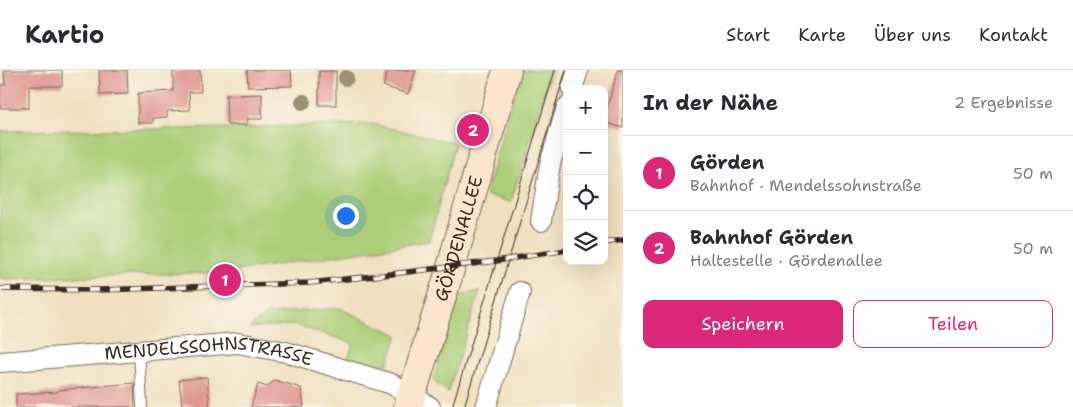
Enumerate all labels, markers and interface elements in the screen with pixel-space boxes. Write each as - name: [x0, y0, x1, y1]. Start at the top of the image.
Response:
- text: Kartio: [25, 19, 104, 51]
- text: Start: [726, 23, 770, 47]
- text: Karte: [798, 23, 846, 47]
- text: Über uns: [874, 23, 951, 47]
- text: Kontakt: [979, 23, 1048, 47]
- map controls: [563, 85, 608, 265]
- button: +: [563, 85, 608, 130]
- text: In der Nähe: [643, 89, 778, 117]
- text: 2 Ergebnisse: [954, 92, 1053, 113]
- pin: 2: [457, 111, 489, 149]
- button: −: [563, 130, 608, 175]
- text: Görden: [690, 150, 764, 175]
- text: 1: [655, 163, 663, 184]
- text: 50 m: [1013, 163, 1053, 184]
- street label: GÖRDENALLEE: [429, 173, 488, 304]
- button: locate: [563, 175, 608, 220]
- text: Bahnhof · Mendelssohnstraße: [690, 175, 922, 196]
- your location: [333, 203, 359, 229]
- button: layers: [563, 220, 608, 265]
- text: Bahnhof Görden: [690, 225, 853, 250]
- text: 2: [653, 238, 665, 259]
- text: 50 m: [1013, 238, 1053, 259]
- text: Haltestelle · Gördenallee: [690, 250, 883, 271]
- pin: 1: [209, 261, 241, 299]
- button: Speichern: [643, 300, 843, 348]
- button: Teilen: [853, 300, 1053, 348]
- street label: MENDELSSOHNSTRASSE: [104, 331, 316, 371]

